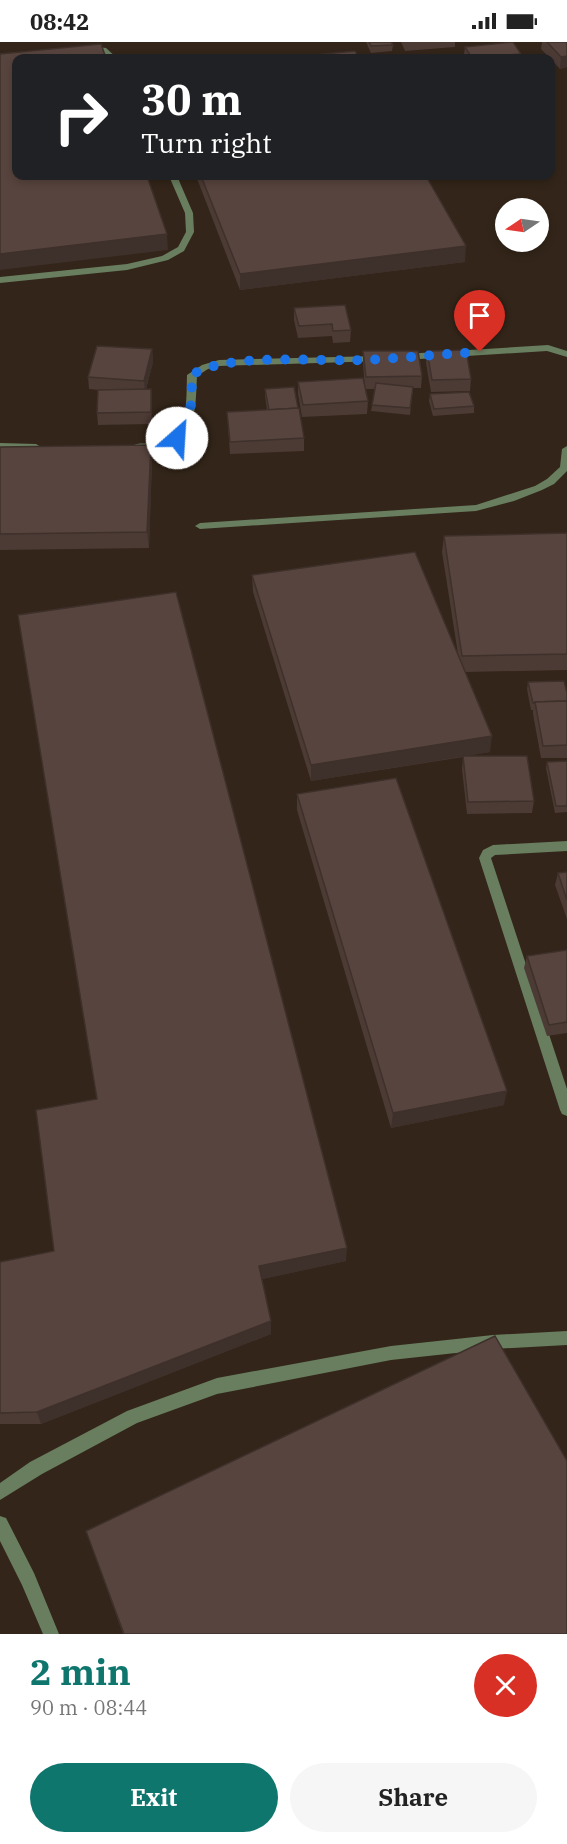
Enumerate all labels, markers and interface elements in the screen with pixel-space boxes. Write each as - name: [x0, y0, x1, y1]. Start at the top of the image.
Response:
- text: 08:42: [30, 7, 89, 36]
- text: 30 m: [141, 72, 242, 127]
- icon: right: [42, 78, 120, 156]
- text: Turn right: [141, 125, 272, 160]
- north arrow: [495, 198, 549, 252]
- map controls: [495, 198, 549, 252]
- pin: [454, 290, 505, 352]
- icon: arrive: [463, 299, 496, 332]
- position arrow: [145, 406, 209, 470]
- text: 2 min: [30, 1648, 131, 1695]
- button: close: [474, 1654, 537, 1717]
- text: 90 m · 08:44: [30, 1694, 147, 1721]
- button: Exit: [30, 1763, 278, 1832]
- button: Share: [290, 1763, 537, 1832]

